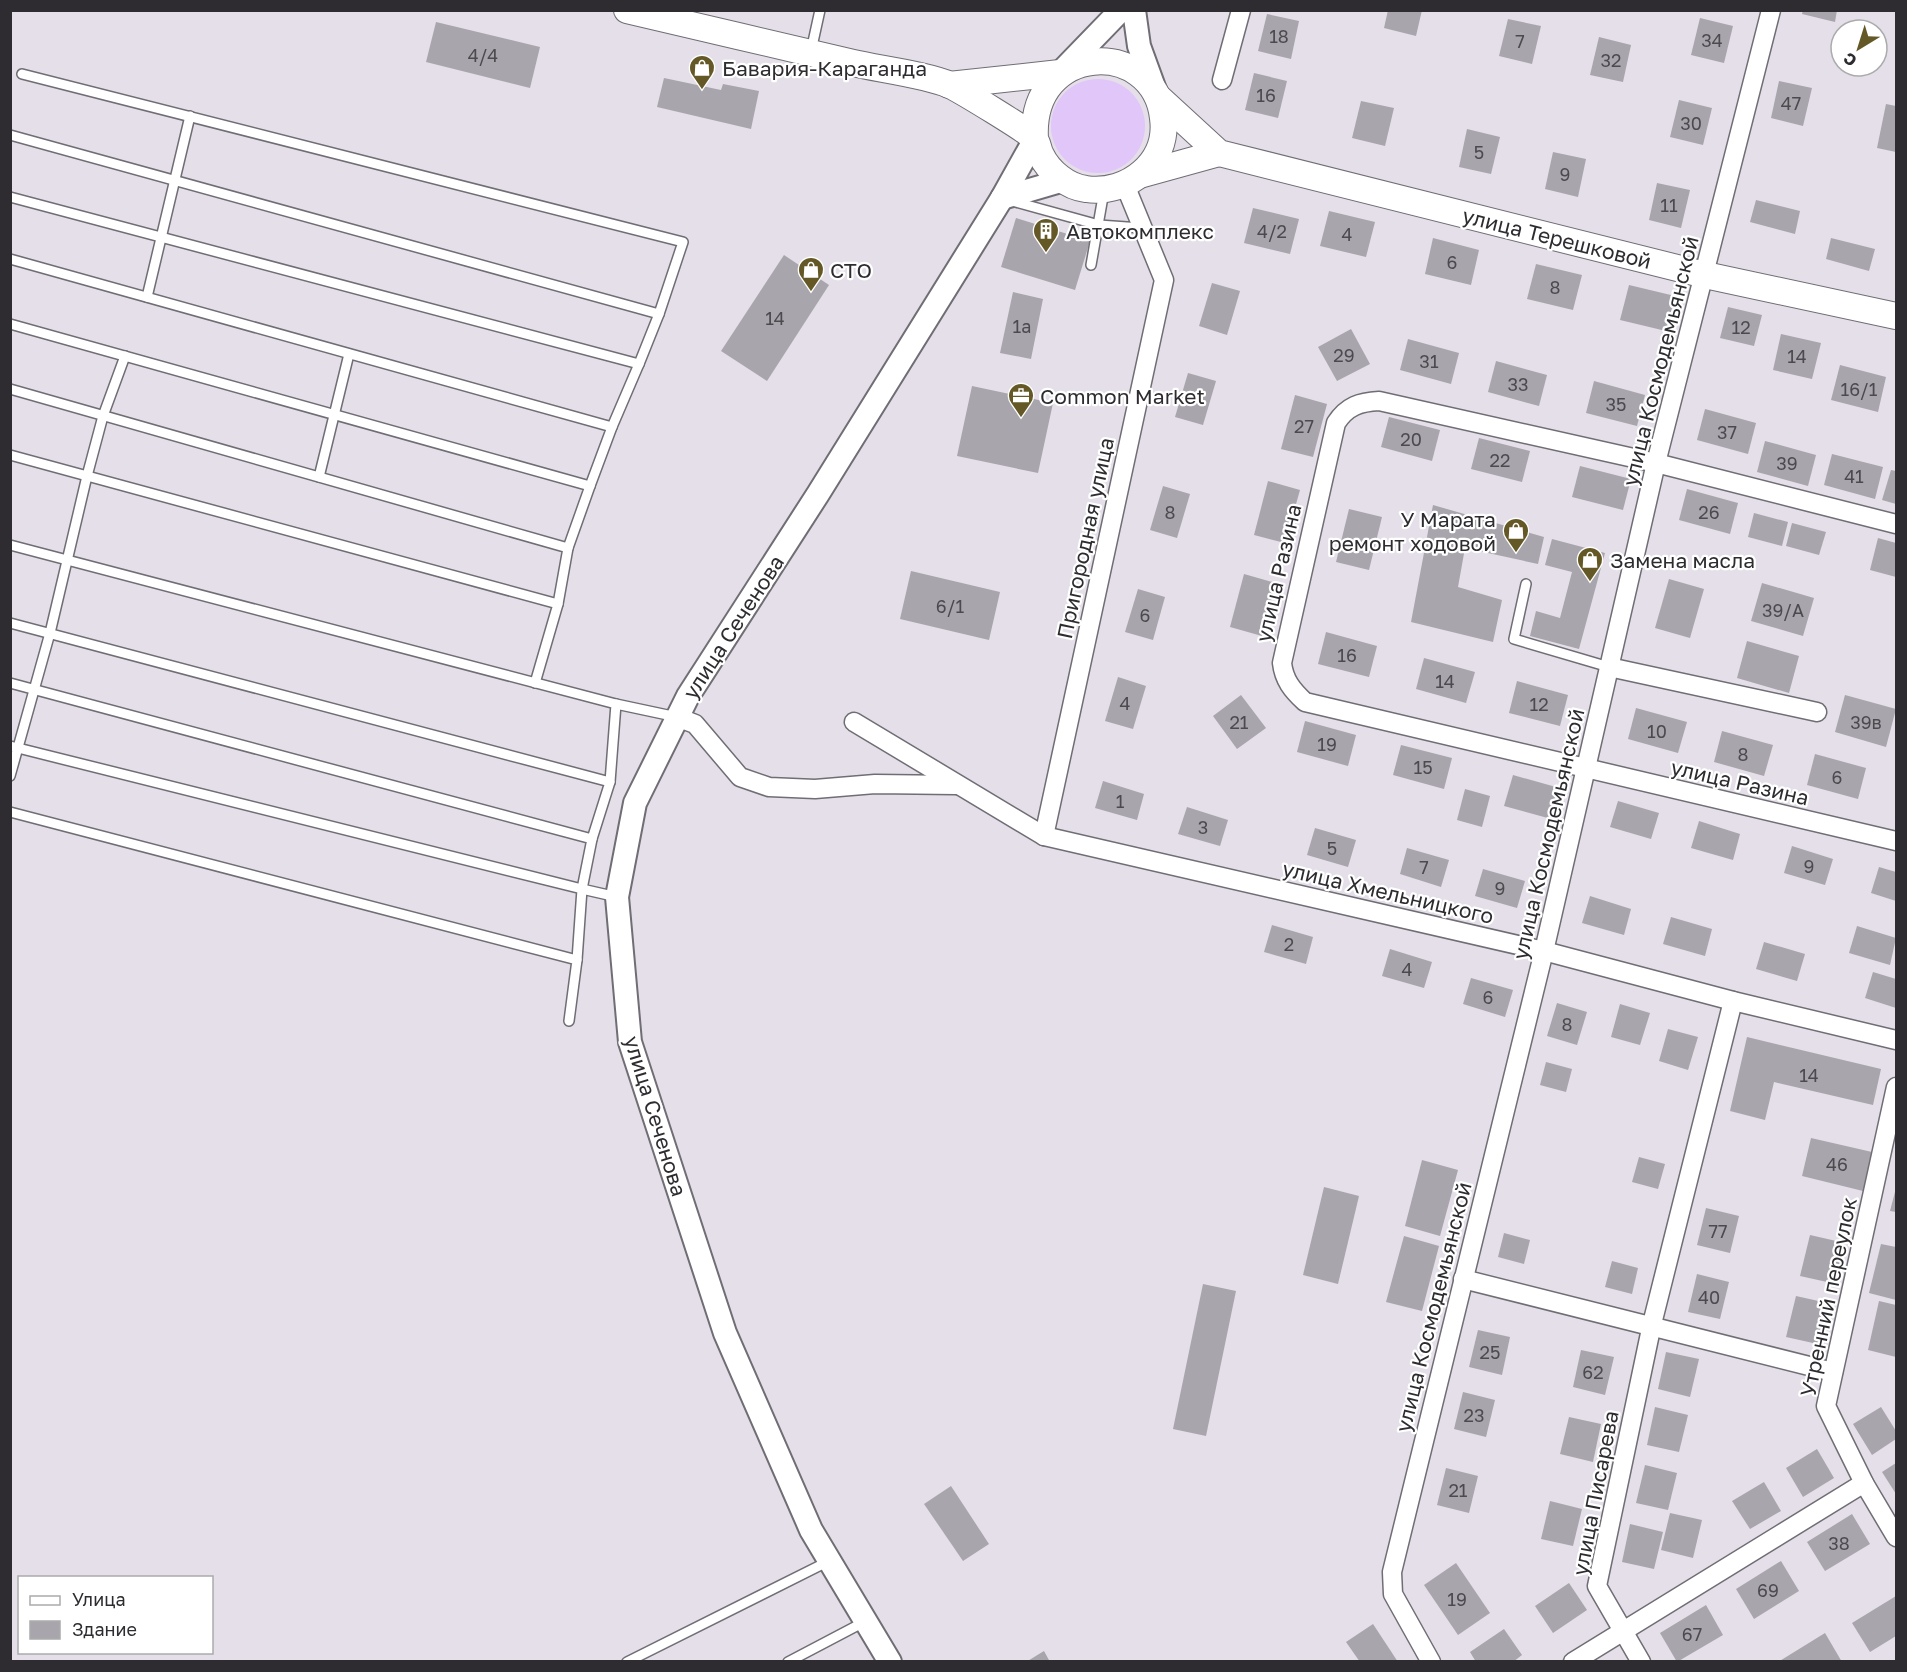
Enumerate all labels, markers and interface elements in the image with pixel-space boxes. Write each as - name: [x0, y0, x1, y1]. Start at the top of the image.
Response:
- north arrow: [1829, 18, 1889, 78]
- house number: 18: [1269, 25, 1289, 47]
- house number: 34: [1701, 29, 1723, 51]
- house number: 7: [1515, 30, 1525, 52]
- house number: 4/4: [468, 44, 498, 66]
- text: С: [1839, 48, 1860, 71]
- house number: 32: [1601, 49, 1621, 71]
- shop icon: Бавария-Караганда: [687, 53, 717, 91]
- place label: Бавария-Караганда: [722, 55, 927, 81]
- house number: 16: [1256, 84, 1276, 106]
- house number: 47: [1781, 92, 1801, 114]
- house number: 30: [1680, 112, 1702, 134]
- house number: 5: [1474, 141, 1484, 163]
- house number: 9: [1560, 163, 1570, 185]
- house number: 11: [1660, 194, 1678, 216]
- street label: улица Терешковой: [1460, 202, 1654, 274]
- building icon: Автокомплекс: [1031, 216, 1061, 254]
- place label: Автокомплекс: [1066, 218, 1214, 244]
- house number: 4/2: [1257, 220, 1287, 242]
- house number: 4: [1342, 223, 1353, 245]
- street label: улица Космодемьянской: [1616, 233, 1704, 489]
- house number: 6: [1447, 251, 1457, 273]
- shop icon: СТО: [796, 255, 826, 293]
- place label: СТО: [830, 257, 872, 283]
- house number: 8: [1550, 276, 1560, 298]
- house number: 14: [765, 307, 785, 329]
- house number: 1а: [1013, 315, 1031, 337]
- house number: 12: [1731, 316, 1751, 338]
- house number: 29: [1333, 344, 1355, 366]
- house number: 14: [1787, 345, 1807, 367]
- house number: 31: [1419, 350, 1439, 372]
- house number: 33: [1507, 373, 1529, 395]
- house number: 16/1: [1841, 378, 1878, 400]
- office icon: Common Market: [1006, 381, 1036, 419]
- place label: Common Market: [1040, 383, 1205, 409]
- house number: 35: [1606, 393, 1626, 415]
- house number: 27: [1294, 415, 1314, 437]
- house number: 37: [1717, 421, 1737, 443]
- house number: 20: [1400, 428, 1422, 450]
- street label: Пригородная улица: [1051, 435, 1119, 641]
- house number: 22: [1490, 449, 1510, 471]
- house number: 39: [1776, 452, 1798, 474]
- house number: 41: [1844, 465, 1864, 487]
- house number: 8: [1165, 501, 1175, 523]
- street label: улица Разина: [1249, 501, 1307, 645]
- house number: 26: [1698, 501, 1720, 523]
- place label: У Марата ремонт ходовой: [1329, 506, 1496, 556]
- shop icon: У Марата ремонт ходовой: [1501, 516, 1531, 554]
- shop icon: Замена масла: [1575, 545, 1605, 583]
- place label: Замена масла: [1610, 547, 1755, 573]
- street label: улица Сеченова: [677, 550, 789, 704]
- house number: 6/1: [936, 595, 964, 617]
- house number: 39/А: [1762, 599, 1804, 621]
- house number: 6: [1140, 604, 1150, 626]
- house number: 16: [1337, 644, 1357, 666]
- house number: 14: [1435, 670, 1455, 692]
- house number: 4: [1120, 692, 1131, 714]
- house number: 12: [1529, 693, 1549, 715]
- street label: улица Космодемьянской: [1506, 706, 1590, 962]
- house number: 21: [1229, 711, 1249, 733]
- house number: 39в: [1850, 711, 1882, 733]
- house number: 10: [1647, 720, 1667, 742]
- house number: 19: [1317, 733, 1337, 755]
- house number: 8: [1738, 743, 1748, 765]
- street label: улица Разина: [1668, 753, 1812, 811]
- house number: 15: [1413, 756, 1433, 778]
- house number: 6: [1832, 766, 1842, 788]
- house number: 1: [1116, 790, 1125, 812]
- house number: 3: [1198, 816, 1208, 838]
- house number: 5: [1327, 837, 1337, 859]
- street label: улица Хмельницкого: [1280, 855, 1496, 929]
- house number: 9: [1804, 855, 1814, 877]
- house number: 7: [1419, 856, 1429, 878]
- house number: 9: [1495, 877, 1505, 899]
- house number: 2: [1284, 933, 1294, 955]
- house number: 4: [1402, 958, 1413, 980]
- house number: 6: [1483, 986, 1493, 1008]
- house number: 8: [1562, 1013, 1572, 1035]
- street label: улица Сеченова: [619, 1033, 693, 1199]
- house number: 14: [1799, 1064, 1819, 1086]
- house number: 46: [1826, 1153, 1848, 1175]
- street label: улица Космодемьянской: [1389, 1179, 1477, 1435]
- street label: Утренний переулок: [1794, 1195, 1862, 1399]
- house number: 77: [1708, 1220, 1728, 1242]
- house number: 40: [1698, 1286, 1720, 1308]
- house number: 25: [1480, 1341, 1500, 1363]
- house number: 62: [1582, 1361, 1604, 1383]
- house number: 23: [1464, 1404, 1484, 1426]
- street label: улица Писарева: [1566, 1408, 1624, 1578]
- house number: 21: [1448, 1479, 1468, 1501]
- house number: 38: [1828, 1532, 1850, 1554]
- legend: [18, 1576, 213, 1654]
- house number: 69: [1757, 1579, 1779, 1601]
- text: Улица: [72, 1588, 126, 1610]
- house number: 19: [1447, 1588, 1467, 1610]
- text: Здание: [72, 1618, 137, 1640]
- house number: 67: [1682, 1623, 1702, 1645]

